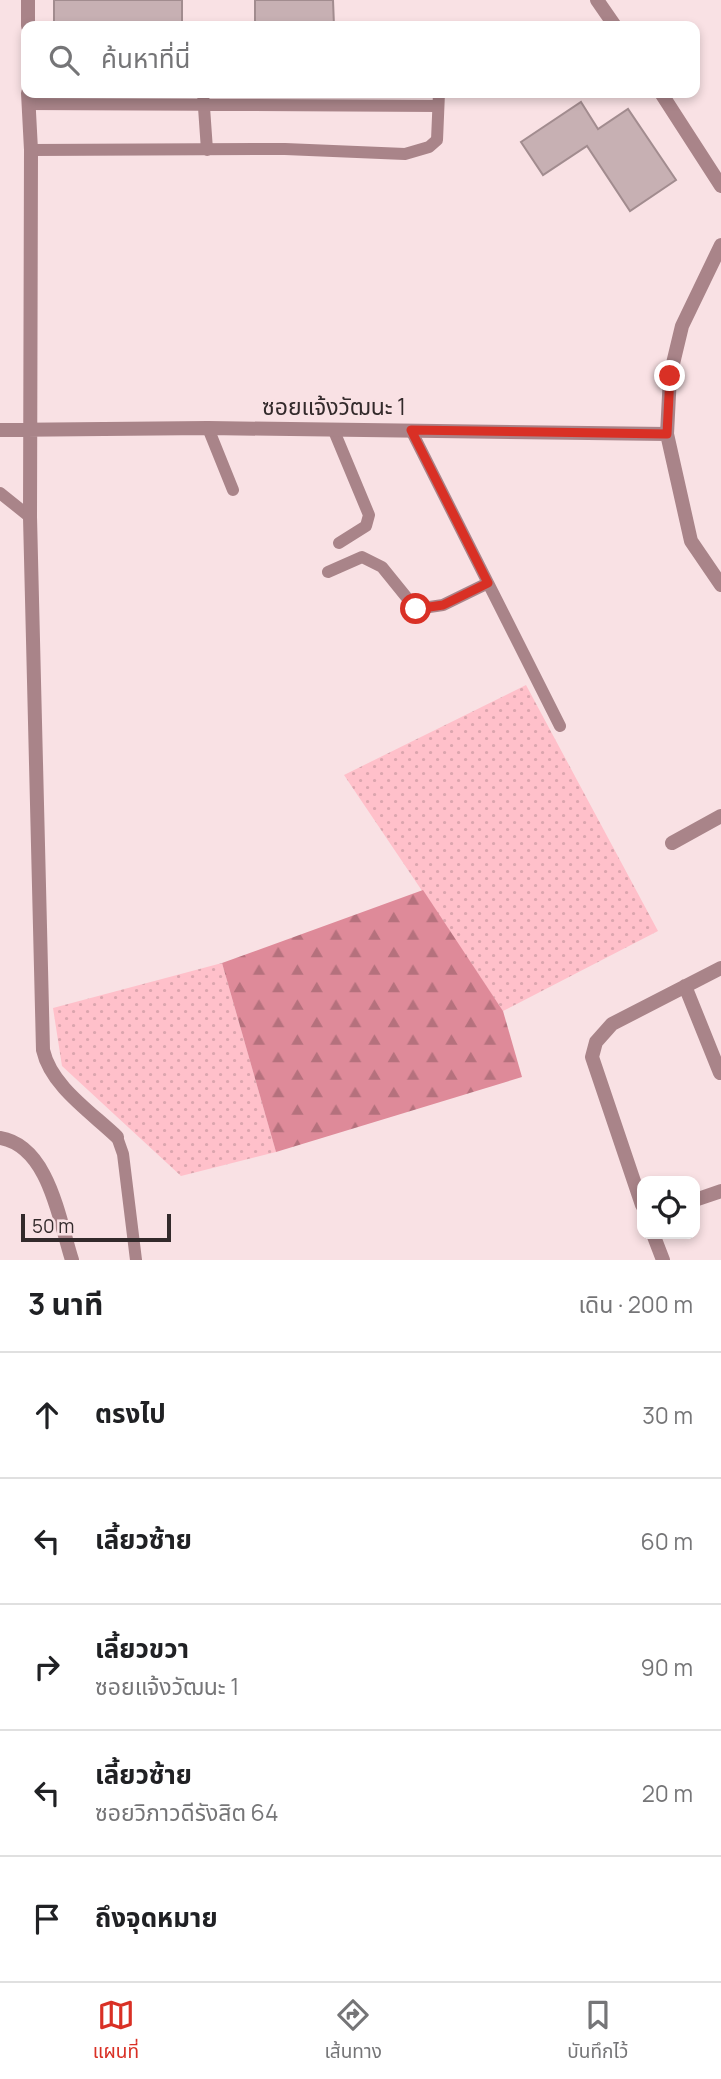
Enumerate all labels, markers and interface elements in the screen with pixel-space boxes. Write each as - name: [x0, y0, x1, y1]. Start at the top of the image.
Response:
- search box: [21, 21, 700, 98]
- text: ค้นหาที่นี่: [101, 40, 191, 76]
- icon: search: [45, 41, 83, 79]
- route end: [654, 360, 685, 391]
- street label: ซอยแจ้งวัฒนะ 1: [262, 390, 406, 422]
- route start: [400, 593, 431, 624]
- map controls: [637, 1176, 700, 1239]
- button: locate: [637, 1176, 700, 1239]
- scale bar: [21, 1211, 172, 1243]
- text: 50 m: [32, 1213, 74, 1239]
- text: 3 นาที: [28, 1283, 103, 1324]
- text: เดิน · 200 m: [578, 1288, 693, 1320]
- text: ตรงไป: [95, 1395, 166, 1431]
- icon: ahead: [28, 1396, 66, 1434]
- text: 30 m: [642, 1399, 693, 1431]
- text: เลี้ยวซ้าย: [95, 1521, 192, 1557]
- icon: left: [28, 1522, 66, 1560]
- text: 60 m: [641, 1525, 693, 1557]
- text: เลี้ยวขวา: [95, 1630, 189, 1666]
- icon: right: [28, 1648, 66, 1686]
- text: 90 m: [641, 1651, 693, 1683]
- text: ซอยแจ้งวัฒนะ 1: [95, 1670, 239, 1702]
- text: เลี้ยวซ้าย: [95, 1756, 192, 1792]
- icon: left: [28, 1774, 66, 1812]
- text: 20 m: [642, 1777, 693, 1809]
- text: ซอยวิภาวดีรังสิต 64: [95, 1796, 278, 1828]
- text: ถึงจุดหมาย: [95, 1899, 218, 1935]
- icon: arrive: [28, 1900, 66, 1938]
- tab: แผนที่: [93, 1996, 139, 2067]
- tab: เส้นทาง: [324, 1996, 382, 2067]
- tab: บันทึกไว้: [567, 1996, 628, 2067]

